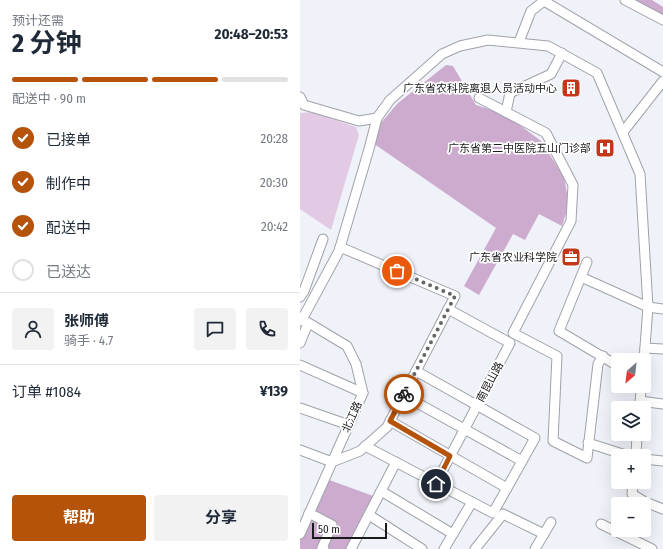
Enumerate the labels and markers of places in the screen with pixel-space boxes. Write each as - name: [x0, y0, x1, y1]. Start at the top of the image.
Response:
- building icon: 广东省农科院离退人员活动中心: [560, 77, 582, 99]
- place label: 广东省农科院离退人员活动中心: [403, 82, 557, 95]
- hospital icon: 广东省第二中医院五山门诊部: [594, 137, 616, 159]
- place label: 广东省第二中医院五山门诊部: [448, 142, 591, 155]
- office icon: 广东省农业科学院: [560, 246, 582, 268]
- place label: 广东省农业科学院: [469, 251, 557, 264]
- pin: [380, 254, 414, 288]
- pin: [419, 467, 453, 501]

